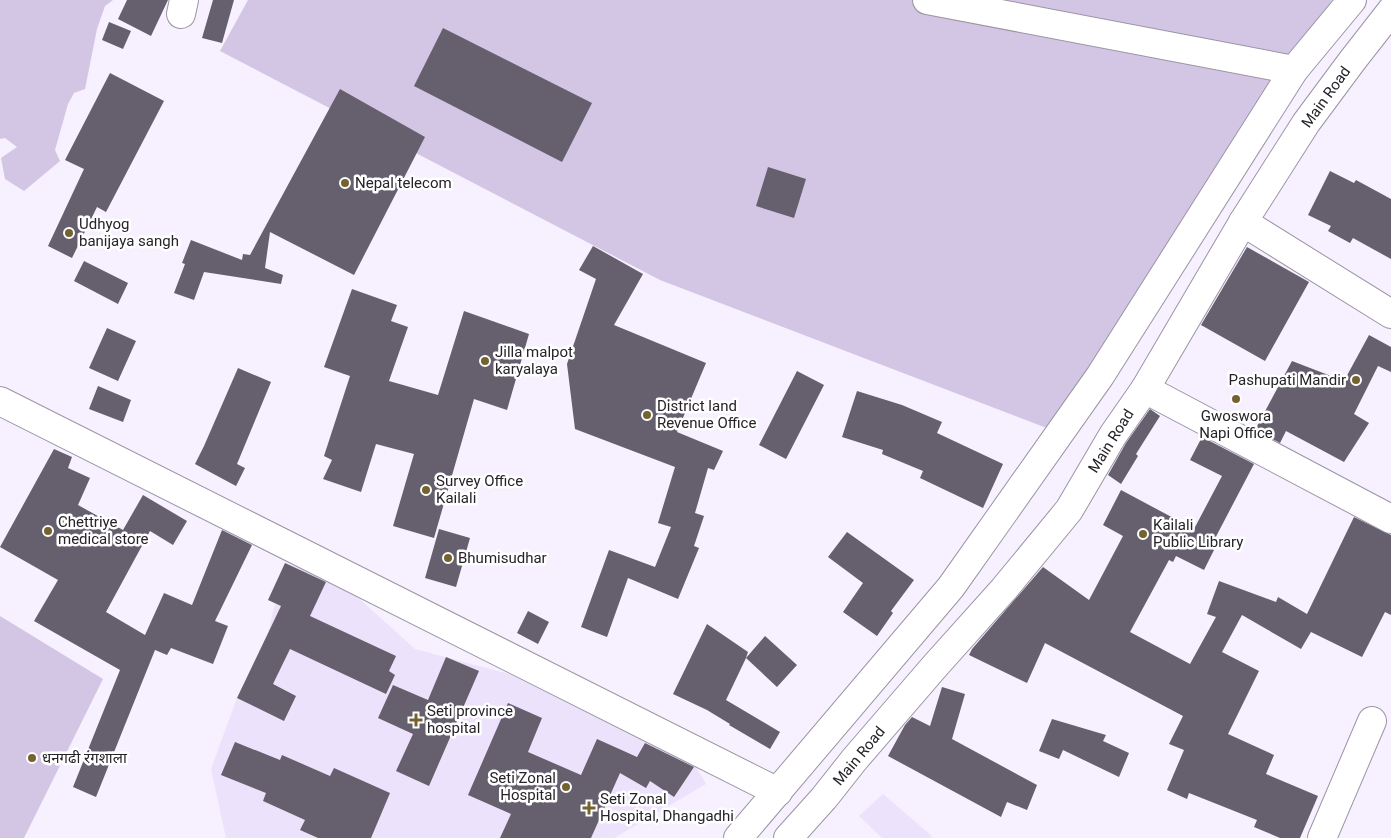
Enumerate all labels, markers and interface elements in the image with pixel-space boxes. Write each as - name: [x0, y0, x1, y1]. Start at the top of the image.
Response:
- street label: Main Road: [1298, 63, 1354, 131]
- place label: Nepal telecom: [355, 174, 452, 192]
- marker: Nepal telecom: [339, 177, 351, 189]
- place label: Udhyog banijaya sangh: [79, 215, 179, 250]
- marker: Udhyog banijaya sangh: [63, 227, 75, 239]
- place label: Jilla malpot karyalaya: [495, 343, 573, 378]
- marker: Jilla malpot karyalaya: [479, 355, 491, 367]
- place label: Pashupati Mandir: [1229, 371, 1346, 389]
- marker: Pashupati Mandir: [1350, 374, 1362, 386]
- marker: Gwoswora Napi Office: [1230, 393, 1242, 405]
- place label: District land Revenue Office: [657, 397, 756, 432]
- street label: Main Road: [1084, 406, 1138, 476]
- place label: Gwoswora Napi Office: [1199, 407, 1273, 442]
- marker: District land Revenue Office: [641, 409, 653, 421]
- place label: Survey Office Kailali: [436, 472, 523, 507]
- marker: Survey Office Kailali: [420, 484, 432, 496]
- place label: Chettriye medical store: [58, 513, 149, 548]
- place label: Kailali Public Library: [1153, 516, 1243, 551]
- marker: Chettriye medical store: [42, 525, 54, 537]
- marker: Kailali Public Library: [1137, 528, 1149, 540]
- place label: Bhumisudhar: [458, 549, 547, 567]
- marker: Bhumisudhar: [442, 552, 454, 564]
- place label: Seti province hospital: [427, 702, 513, 737]
- marker: Seti province hospital: [409, 713, 423, 727]
- street label: Main Road: [829, 723, 889, 789]
- place label: धनगढी रंगशाला: [42, 749, 128, 767]
- marker: धनगढी रंगशाला: [26, 752, 38, 764]
- place label: Seti Zonal Hospital: [489, 769, 556, 804]
- marker: Seti Zonal Hospital: [560, 781, 572, 793]
- place label: Seti Zonal Hospital, Dhangadhi: [600, 790, 734, 825]
- marker: Seti Zonal Hospital, Dhangadhi: [582, 801, 596, 815]

